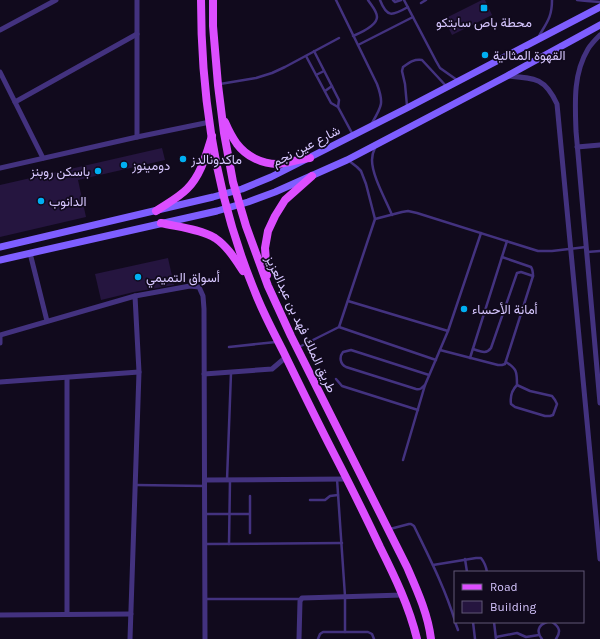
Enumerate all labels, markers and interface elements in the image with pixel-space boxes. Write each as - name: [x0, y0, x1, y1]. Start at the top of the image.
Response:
- marker: محطة باص سابتكو: [479, 3, 489, 13]
- place label: محطة باص سابتكو: [436, 15, 532, 31]
- place label: القهوة المثالية: [493, 48, 565, 64]
- marker: القهوة المثالية: [480, 50, 490, 60]
- street label: شارع عين نجم: [269, 122, 343, 171]
- place label: ماكدونالدز: [190, 152, 242, 168]
- marker: ماكدونالدز: [178, 154, 188, 164]
- place label: دومينوز: [131, 158, 170, 174]
- marker: دومينوز: [119, 160, 129, 170]
- place label: باسكن روبنز: [29, 164, 90, 180]
- marker: باسكن روبنز: [93, 166, 103, 176]
- place label: الدانوب: [49, 194, 87, 210]
- marker: الدانوب: [36, 196, 46, 206]
- street label: طريق الملك فهد بن عبدالعزيز: [261, 252, 339, 395]
- place label: أسواق التميمي: [146, 270, 220, 288]
- marker: أسواق التميمي: [133, 272, 143, 282]
- place label: أمانة الأحساء: [472, 302, 538, 317]
- marker: أمانة الأحساء: [459, 304, 469, 314]
- legend: [454, 571, 584, 623]
- text: Road: [490, 580, 518, 594]
- text: Building: [490, 600, 537, 614]

